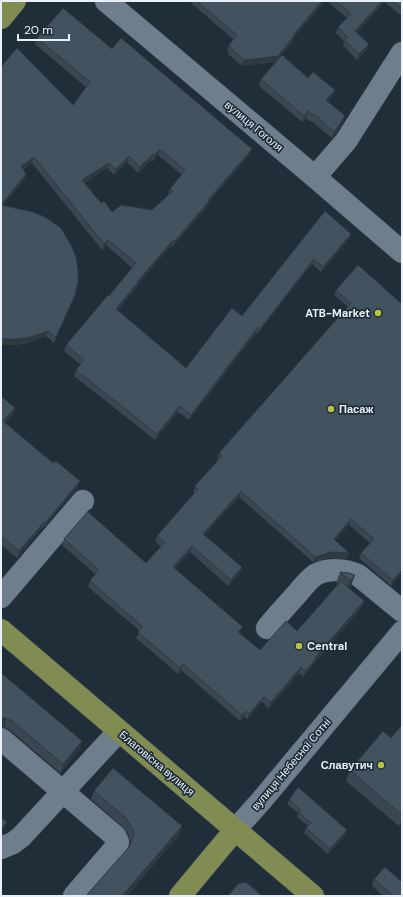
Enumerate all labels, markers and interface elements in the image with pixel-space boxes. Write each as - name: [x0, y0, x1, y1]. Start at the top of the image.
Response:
- scale bar: [18, 16, 69, 42]
- text: 20 m: [24, 22, 53, 38]
- street label: вулиця Гоголя: [222, 98, 286, 155]
- place label: ATB-Market: [305, 306, 370, 320]
- marker: ATB-Market: [373, 308, 383, 318]
- place label: Пасаж: [339, 402, 373, 416]
- marker: Пасаж: [326, 404, 336, 414]
- place label: Central: [307, 639, 347, 653]
- marker: Central: [294, 641, 304, 651]
- street label: вулиця Небесної Сотні: [248, 715, 334, 813]
- street label: Благовісна вулиця: [116, 727, 198, 799]
- place label: Славутич: [321, 758, 373, 772]
- marker: Славутич: [376, 760, 386, 770]

